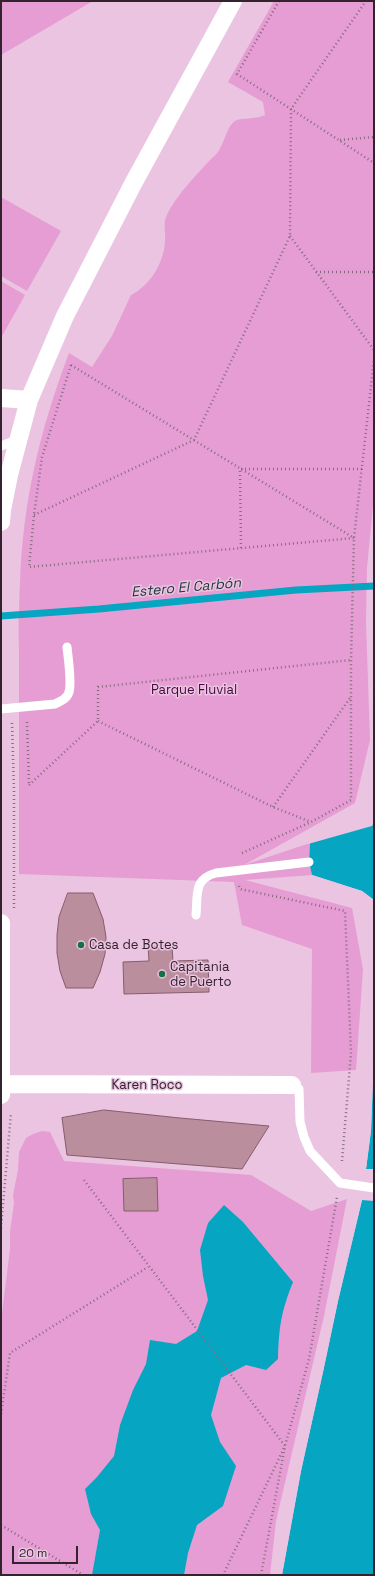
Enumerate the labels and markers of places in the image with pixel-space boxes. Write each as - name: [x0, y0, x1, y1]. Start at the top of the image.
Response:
- place label: Casa de Botes: [89, 937, 178, 953]
- marker: Casa de Botes: [76, 940, 86, 950]
- place label: Capitania de Puerto: [170, 959, 232, 990]
- marker: Capitania de Puerto: [157, 969, 167, 979]

